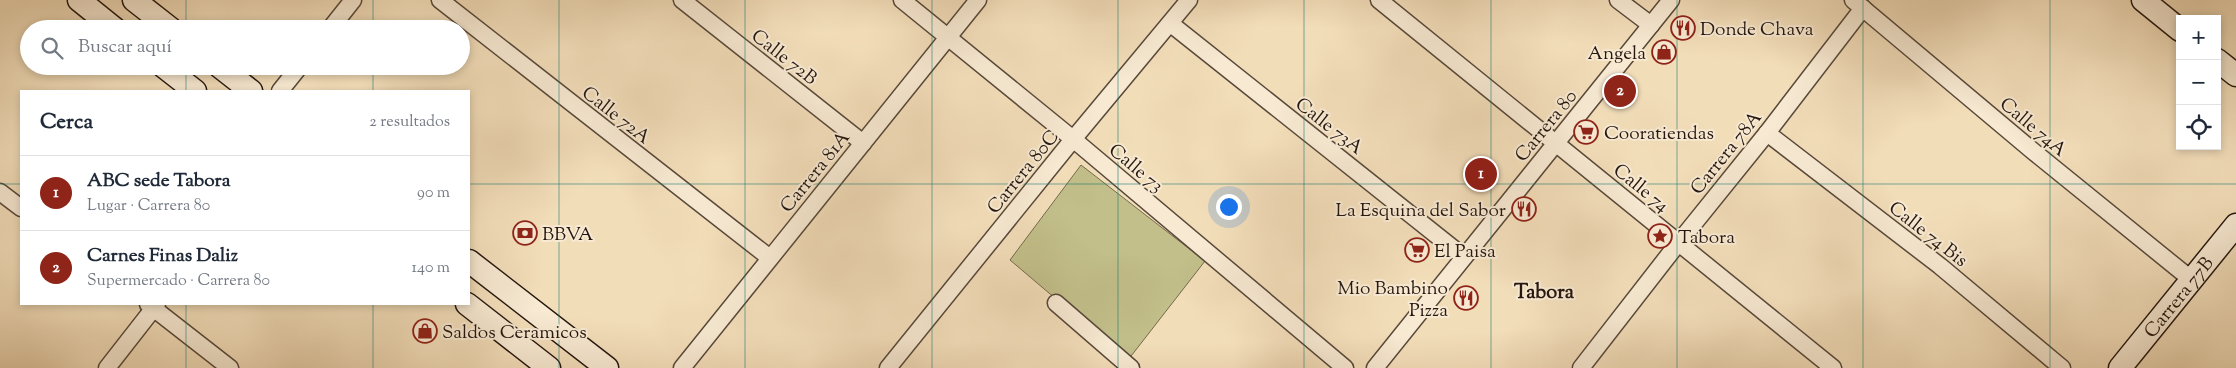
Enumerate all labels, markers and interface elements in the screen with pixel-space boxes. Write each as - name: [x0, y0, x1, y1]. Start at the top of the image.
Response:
- restaurant icon: Donde Chava: [1670, 15, 1696, 41]
- map controls: [2176, 15, 2221, 150]
- button: +: [2176, 15, 2221, 60]
- place label: Donde Chava: [1700, 17, 1814, 44]
- search box: [20, 20, 470, 75]
- street label: Calle 72B: [745, 24, 822, 92]
- icon: search: [38, 34, 66, 62]
- text: Buscar aquí: [78, 34, 172, 61]
- shop icon: Angela: [1651, 39, 1677, 65]
- place label: Angela: [1588, 41, 1646, 68]
- button: −: [2176, 60, 2221, 105]
- pin: 2: [1604, 72, 1636, 110]
- street label: Calle 72A: [575, 80, 656, 152]
- street label: Carrera 80: [1509, 85, 1585, 169]
- street label: Calle 73A: [1289, 92, 1369, 163]
- street label: Calle 74A: [1993, 92, 2072, 164]
- street label: Carrera 78A: [1685, 105, 1770, 201]
- button: locate: [2176, 105, 2221, 150]
- text: Cerca: [40, 108, 93, 138]
- text: 2 resultados: [369, 111, 450, 134]
- supermarket icon: Cooratiendas: [1573, 119, 1599, 145]
- place label: Cooratiendas: [1604, 121, 1714, 148]
- street label: Carrera 80C: [982, 125, 1066, 220]
- street label: Carrera 81A: [775, 126, 858, 219]
- street label: Calle 73: [1102, 138, 1169, 200]
- pin: 1: [1465, 155, 1497, 193]
- street label: Calle 74: [1607, 158, 1674, 220]
- text: ABC sede Tabora: [87, 168, 230, 195]
- text: 1: [53, 182, 59, 205]
- text: 90 m: [417, 182, 450, 205]
- your location: [1216, 194, 1242, 220]
- text: Lugar · Carrera 80: [87, 195, 210, 218]
- street label: Calle 74 Bis: [1882, 195, 1973, 274]
- restaurant icon: La Esquina del Sabor: [1511, 196, 1537, 222]
- place label: La Esquina del Sabor: [1336, 198, 1506, 225]
- bank icon: BBVA: [512, 220, 538, 246]
- place label: BBVA: [542, 222, 594, 249]
- place icon: Tabora: [1647, 223, 1673, 249]
- place label: Tabora: [1678, 225, 1735, 252]
- supermarket icon: El Paisa: [1404, 237, 1430, 263]
- place label: El Paisa: [1434, 239, 1496, 266]
- text: Carnes Finas Daliz: [87, 243, 238, 270]
- street label: Carrera 77B: [2139, 252, 2221, 345]
- text: 2: [52, 257, 60, 280]
- text: 140 m: [412, 257, 450, 280]
- text: Supermercado · Carrera 80: [87, 270, 270, 293]
- place label: Mio Bambino Pizza: [1337, 276, 1448, 325]
- district label: Tabora: [1514, 279, 1575, 308]
- restaurant icon: Mio Bambino Pizza: [1453, 285, 1479, 311]
- shop icon: Saldos Ceramicos: [412, 318, 438, 344]
- place label: Saldos Ceramicos: [442, 320, 587, 347]

